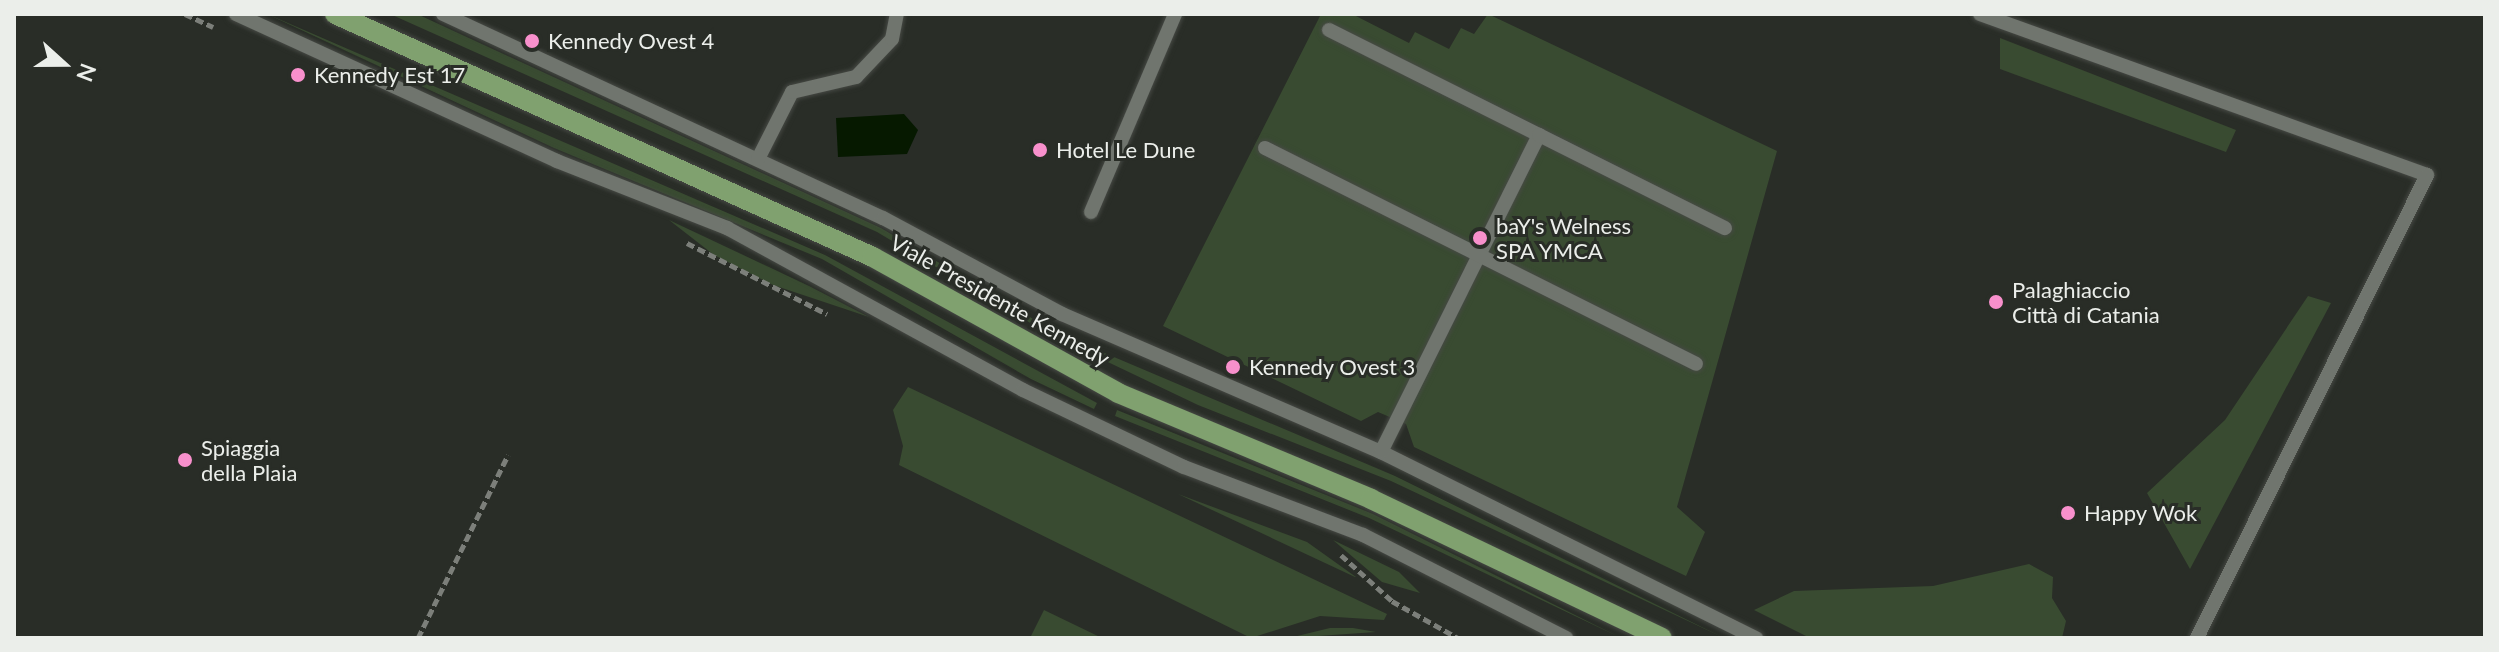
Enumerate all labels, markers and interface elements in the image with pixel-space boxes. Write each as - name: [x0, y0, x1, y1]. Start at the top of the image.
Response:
- north arrow: [24, 24, 104, 104]
- place label: Kennedy Ovest 4: [548, 28, 715, 54]
- marker: Kennedy Ovest 4: [523, 32, 541, 50]
- text: N: [71, 60, 103, 86]
- place label: Kennedy Est 17: [314, 62, 466, 88]
- marker: Kennedy Est 17: [289, 66, 307, 84]
- place label: Hotel Le Dune: [1056, 137, 1195, 163]
- marker: Hotel Le Dune: [1031, 141, 1049, 159]
- place label: baY's Welness SPA YMCA: [1496, 212, 1631, 264]
- street label: Viale Presidente Kennedy: [886, 229, 1114, 371]
- marker: baY's Welness SPA YMCA: [1471, 229, 1489, 247]
- place label: Palaghiaccio Città di Catania: [2012, 276, 2160, 328]
- marker: Palaghiaccio Città di Catania: [1987, 293, 2005, 311]
- place label: Kennedy Ovest 3: [1249, 354, 1416, 380]
- marker: Kennedy Ovest 3: [1224, 358, 1242, 376]
- place label: Spiaggia della Plaia: [201, 434, 297, 486]
- marker: Spiaggia della Plaia: [176, 451, 194, 469]
- place label: Happy Wok: [2084, 500, 2198, 526]
- marker: Happy Wok: [2059, 504, 2077, 522]

